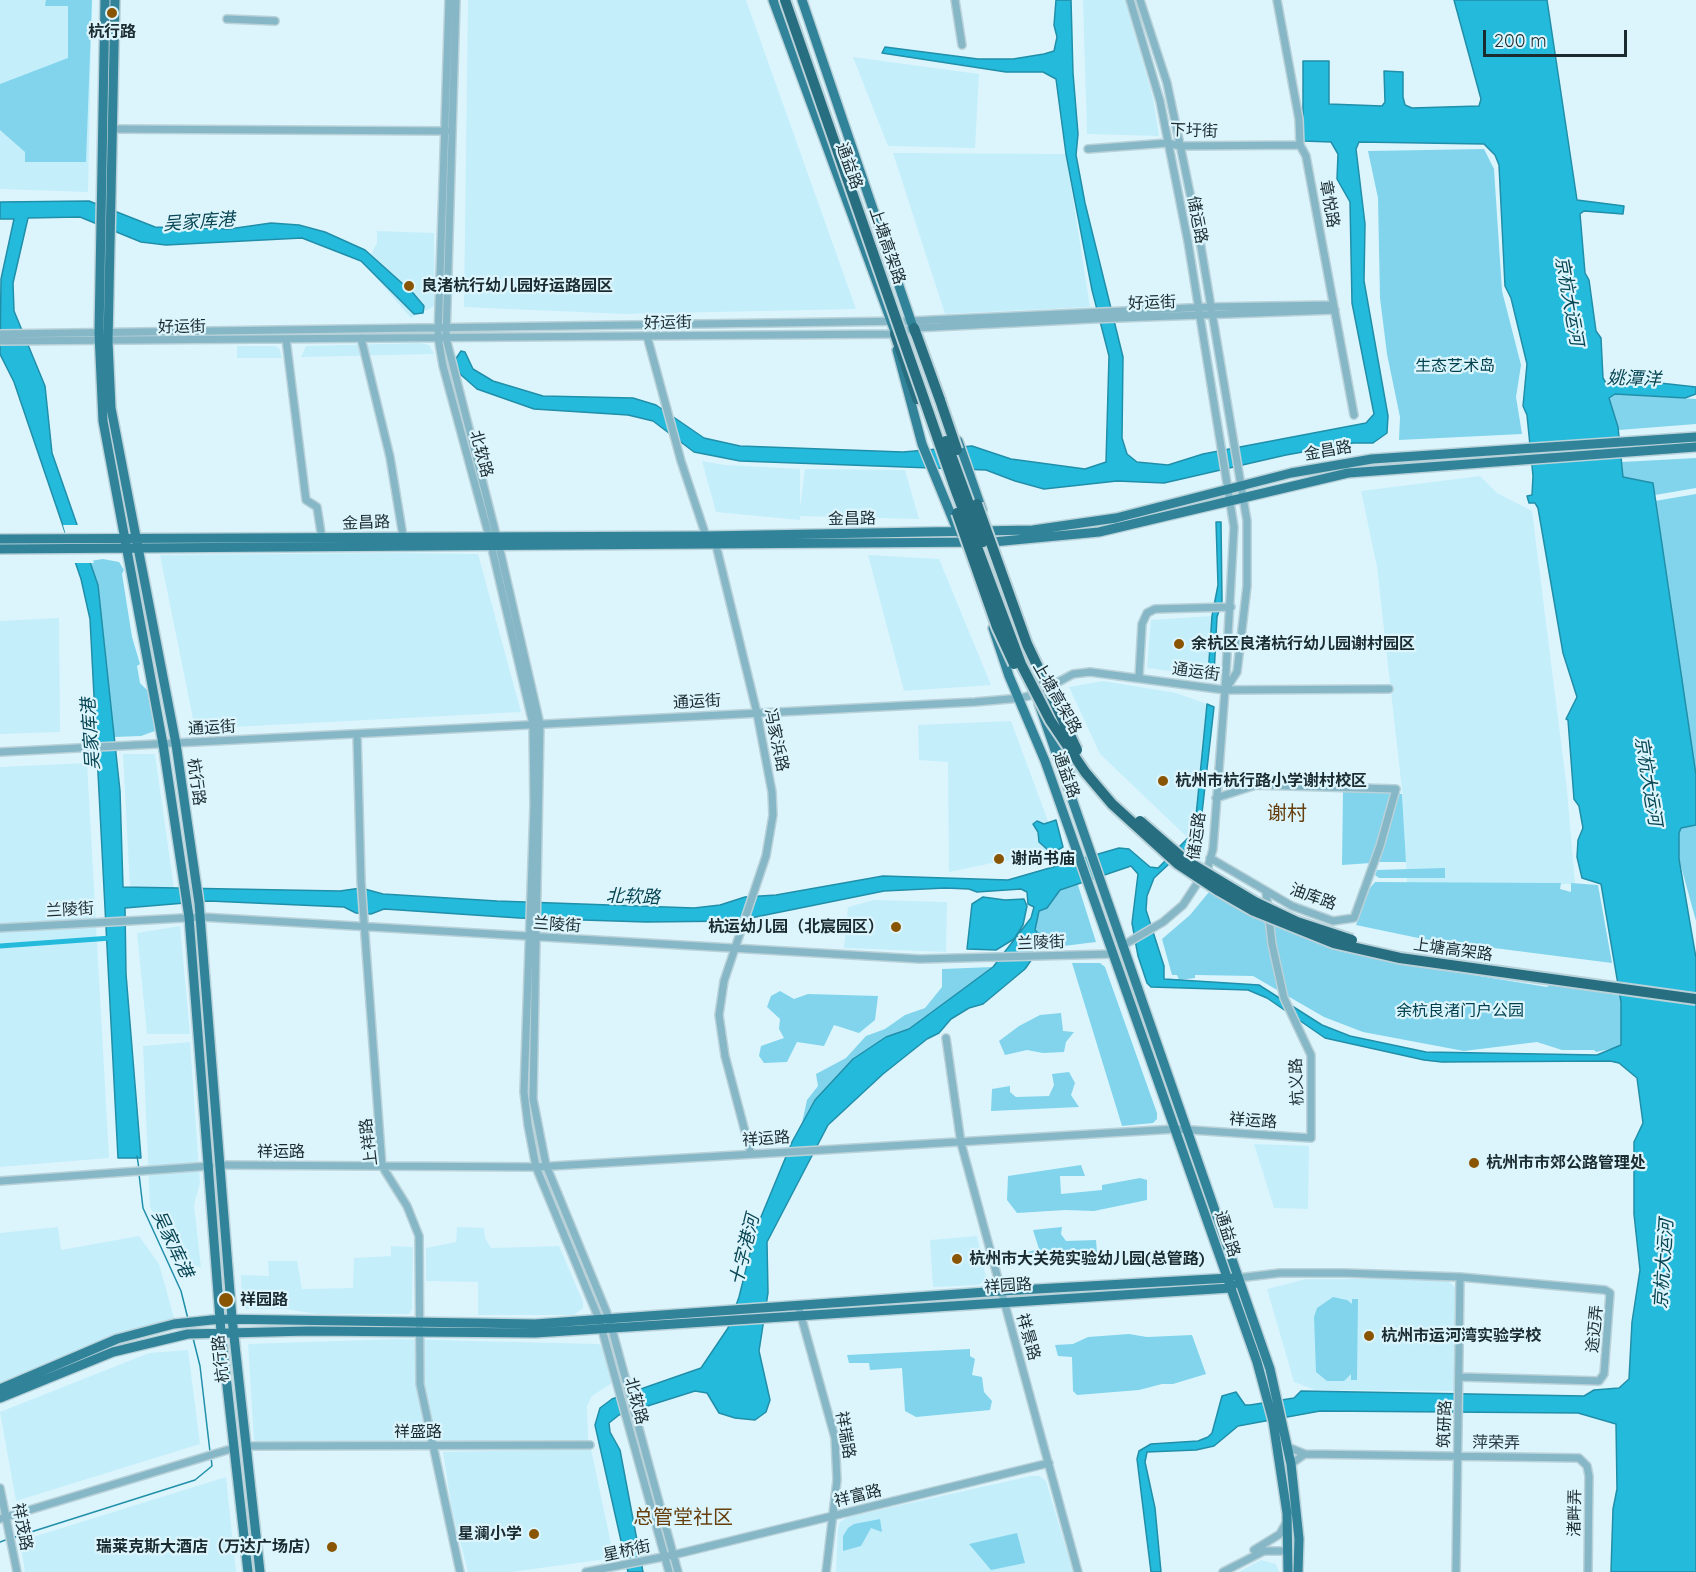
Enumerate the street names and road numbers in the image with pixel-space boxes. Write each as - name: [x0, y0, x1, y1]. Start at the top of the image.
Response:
- street label: 下圩街: [1170, 121, 1218, 141]
- street label: 通益路: [832, 140, 866, 192]
- street label: 章悦路: [1315, 179, 1343, 229]
- street label: 储运路: [1183, 195, 1211, 245]
- street label: 上塘高架路: [865, 205, 909, 287]
- street label: 好运街: [1128, 293, 1176, 313]
- street label: 好运街: [644, 313, 692, 333]
- street label: 好运街: [158, 317, 206, 337]
- street label: 北软路: [466, 428, 496, 480]
- street label: 金昌路: [1303, 437, 1353, 465]
- street label: 金昌路: [828, 509, 876, 529]
- street label: 金昌路: [342, 513, 390, 533]
- street label: 上塘高架路: [1029, 659, 1085, 737]
- street label: 通运街: [1171, 659, 1221, 685]
- street label: 通运街: [673, 691, 721, 713]
- street label: 冯家浜路: [760, 707, 792, 773]
- street label: 通运街: [188, 717, 236, 739]
- street label: 通益路: [1049, 749, 1083, 801]
- street label: 杭行路: [183, 757, 209, 807]
- street label: 储运路: [1184, 811, 1210, 861]
- street label: 油库路: [1287, 880, 1339, 914]
- street label: 兰陵街: [46, 899, 94, 921]
- street label: 兰陵街: [532, 914, 582, 936]
- street label: 兰陵街: [1017, 933, 1065, 953]
- street label: 上塘高架路: [1412, 935, 1494, 965]
- street label: 杭义路: [1287, 1058, 1307, 1106]
- street label: 祥运路: [1228, 1110, 1278, 1132]
- street label: 上祥路: [357, 1117, 381, 1167]
- street label: 祥运路: [741, 1128, 791, 1150]
- street label: 祥运路: [257, 1142, 305, 1162]
- street label: 通益路: [1210, 1208, 1244, 1260]
- street label: 祥园路: [983, 1275, 1033, 1297]
- street label: 途迈弄: [1583, 1304, 1607, 1354]
- street label: 祥景路: [1012, 1311, 1044, 1363]
- street label: 杭行路: [209, 1334, 233, 1384]
- street label: 北软路: [621, 1375, 651, 1427]
- street label: 筑研路: [1435, 1400, 1455, 1448]
- street label: 祥瑞路: [831, 1410, 859, 1460]
- street label: 祥盛路: [394, 1422, 442, 1442]
- street label: 萍荣弄: [1472, 1433, 1520, 1453]
- street label: 祥富路: [832, 1481, 884, 1511]
- street label: 渚畔弄: [1565, 1489, 1585, 1537]
- street label: 祥茂路: [8, 1502, 36, 1552]
- street label: 星桥街: [602, 1537, 652, 1565]

